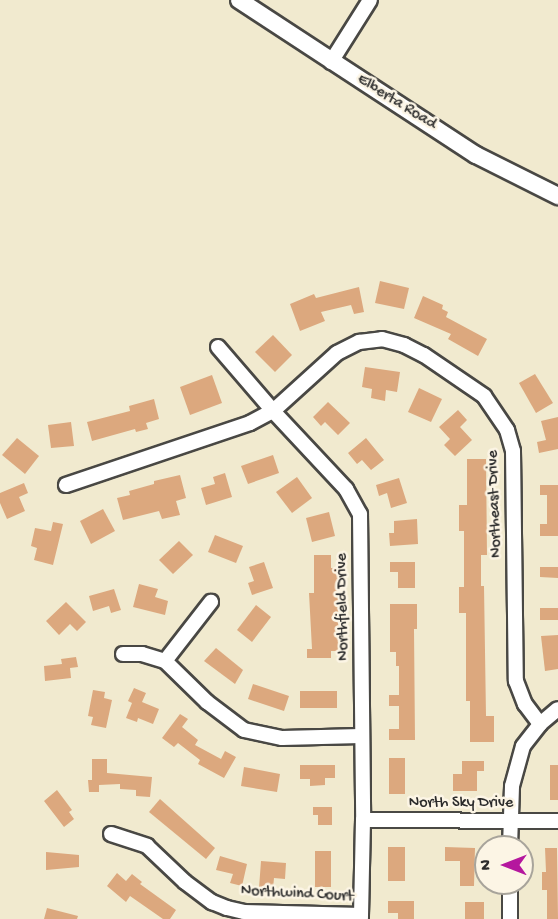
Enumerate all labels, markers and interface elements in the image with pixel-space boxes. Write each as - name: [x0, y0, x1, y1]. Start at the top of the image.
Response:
- street label: Elberta Road: [353, 71, 439, 135]
- street label: Northeast Drive: [485, 450, 507, 558]
- street label: Northfield Drive: [333, 553, 355, 661]
- street label: North Sky Drive: [409, 794, 513, 814]
- north arrow: [474, 835, 534, 895]
- text: N: [478, 860, 497, 870]
- street label: Northwind Court: [240, 882, 354, 908]

